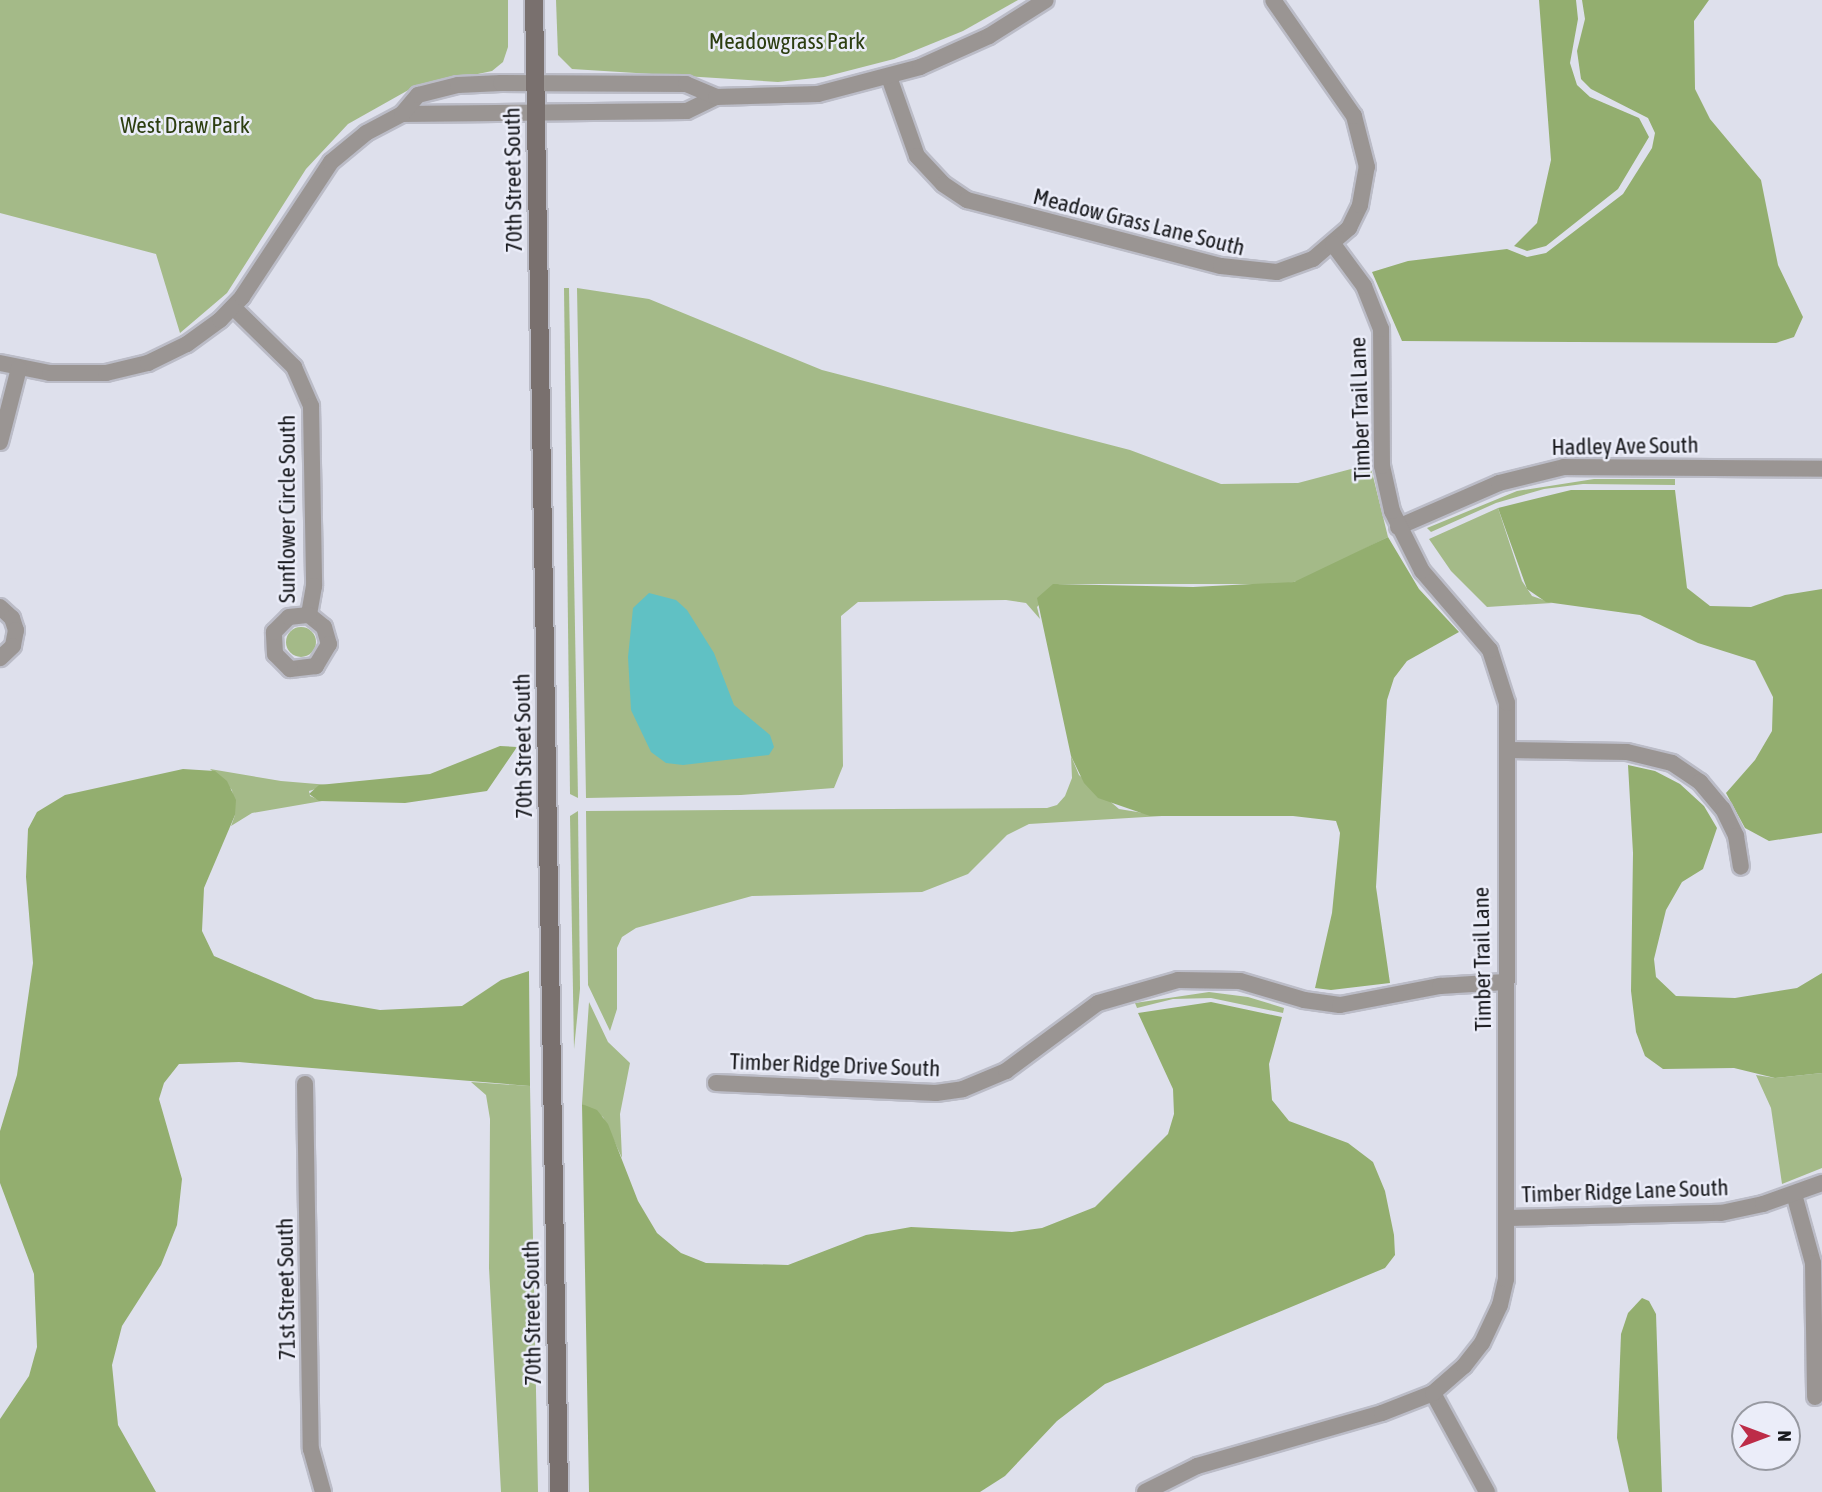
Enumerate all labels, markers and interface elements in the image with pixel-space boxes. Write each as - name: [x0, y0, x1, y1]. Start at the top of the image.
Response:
- park label: Meadowgrass Park: [709, 27, 865, 55]
- street label: 70th Street South: [498, 107, 528, 253]
- park label: West Draw Park: [120, 111, 250, 139]
- street label: Meadow Grass Lane South: [1030, 182, 1248, 262]
- street label: Timber Trail Lane: [1344, 336, 1376, 482]
- street label: Sunflower Circle South: [273, 415, 301, 603]
- street label: Hadley Ave South: [1551, 431, 1699, 461]
- street label: 70th Street South: [508, 673, 538, 819]
- street label: Timber Trail Lane: [1467, 887, 1497, 1031]
- street label: Timber Ridge Drive South: [729, 1048, 941, 1082]
- street label: Timber Ridge Lane South: [1521, 1174, 1729, 1208]
- street label: 71st Street South: [271, 1218, 301, 1360]
- street label: 70th Street South: [517, 1240, 547, 1386]
- north arrow: [1731, 1401, 1801, 1471]
- text: N: [1774, 1430, 1796, 1442]

